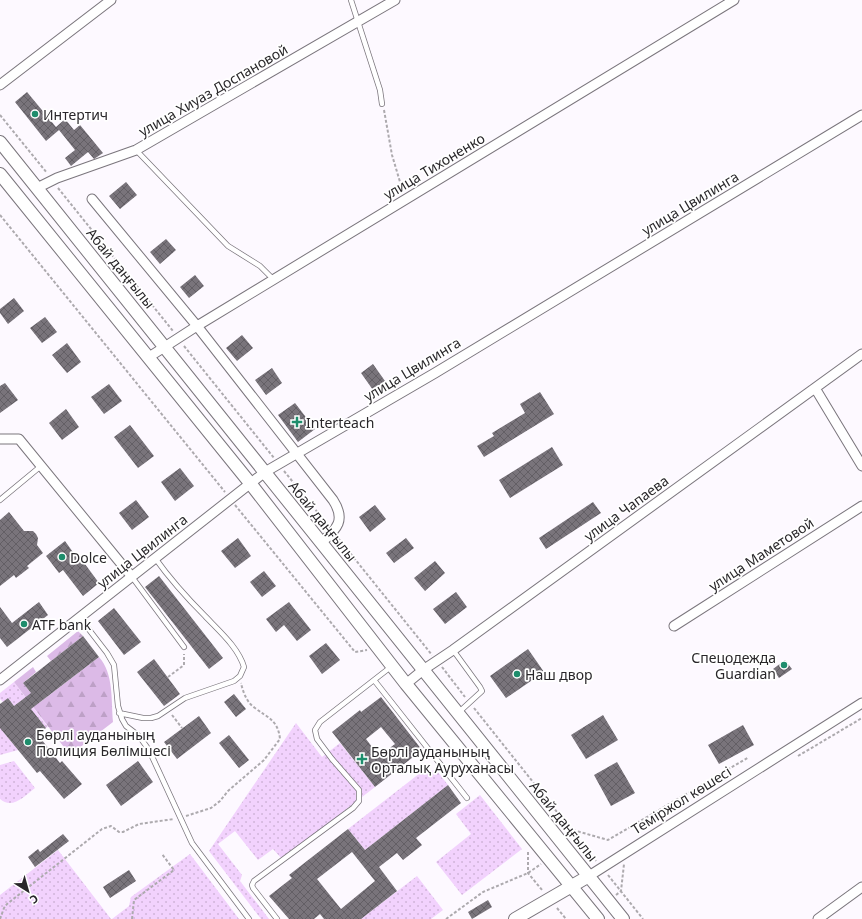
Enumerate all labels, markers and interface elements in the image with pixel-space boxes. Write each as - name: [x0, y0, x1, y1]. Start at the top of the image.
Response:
- street label: улица Хиуаз Доспановой: [135, 40, 291, 140]
- place label: Интертич: [43, 105, 108, 124]
- marker: Интертич: [30, 109, 40, 119]
- street label: улица Тихоненко: [380, 128, 488, 204]
- street label: улица Цвилинга: [638, 167, 742, 239]
- street label: Абай даңғылы: [83, 224, 159, 312]
- street label: улица Цвилинга: [360, 333, 464, 405]
- place label: Interteach: [306, 413, 374, 432]
- marker: Interteach: [291, 416, 303, 428]
- street label: улица Чапаева: [580, 471, 672, 545]
- street label: Абай даңғылы: [285, 477, 361, 565]
- street label: улица Цвилинга: [93, 510, 191, 592]
- street label: улица Маметовой: [705, 513, 817, 595]
- place label: Dolce: [70, 548, 107, 567]
- marker: Dolce: [57, 552, 67, 562]
- place label: ATF bank: [32, 615, 92, 634]
- marker: ATF bank: [19, 619, 29, 629]
- place label: Спецодежда Guardian: [691, 648, 776, 683]
- marker: Спецодежда Guardian: [779, 660, 789, 670]
- place label: Наш двор: [525, 665, 593, 684]
- marker: Наш двор: [512, 669, 522, 679]
- place label: Бөрлі ауданының Полиция Бөлімшесі: [36, 725, 171, 760]
- marker: Бөрлі ауданының Полиция Бөлімшесі: [23, 737, 33, 747]
- place label: Бөрлі ауданының Орталық Ауруханасы: [371, 742, 514, 777]
- marker: Бөрлі ауданының Орталық Ауруханасы: [356, 753, 368, 765]
- street label: Теміржол көшесі: [627, 762, 735, 838]
- street label: Абай даңғылы: [526, 777, 602, 865]
- north arrow: [8, 871, 48, 911]
- text: С: [27, 891, 42, 908]

